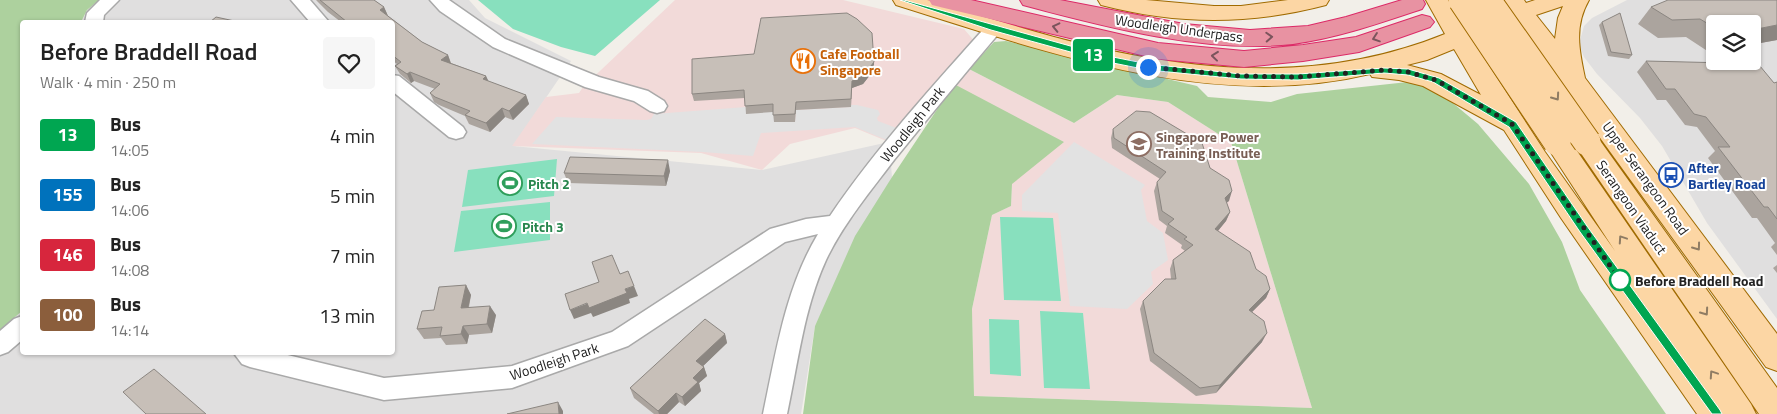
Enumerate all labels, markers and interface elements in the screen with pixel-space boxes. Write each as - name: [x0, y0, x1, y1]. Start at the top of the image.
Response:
- street label: Woodleigh Underpass: [1114, 9, 1244, 47]
- map controls: [1706, 15, 1761, 70]
- button: layers: [1706, 15, 1761, 70]
- one-way arrow: [1051, 23, 1060, 33]
- one-way arrow: [1265, 32, 1273, 43]
- one-way arrow: [1372, 32, 1380, 42]
- text: Before Braddell Road: [40, 33, 257, 69]
- button: heart: [323, 37, 375, 89]
- line badge: 13: [1070, 39, 1116, 71]
- text: 13: [1083, 41, 1103, 68]
- place label: Cafe Football Singapore: [820, 43, 899, 80]
- restaurant icon: Cafe Football Singapore: [790, 48, 816, 74]
- one-way arrow: [1211, 51, 1219, 62]
- your location: [1136, 55, 1161, 80]
- text: Walk · 4 min · 250 m: [40, 70, 176, 94]
- street label: Woodleigh Park: [875, 81, 949, 166]
- one-way arrow: [1550, 91, 1559, 101]
- text: Bus: [110, 109, 141, 138]
- street label: Upper Serangoon Road: [1598, 117, 1694, 239]
- text: 13: [57, 121, 78, 148]
- text: 4 min: [330, 121, 375, 150]
- place label: Singapore Power Training Institute: [1156, 126, 1260, 163]
- school or university icon: Singapore Power Training Institute: [1126, 131, 1152, 157]
- text: 14:05: [110, 138, 149, 162]
- street label: Serangoon Viaduct: [1592, 156, 1672, 258]
- place label: After Bartley Road: [1688, 157, 1766, 194]
- bus stop icon: After Bartley Road: [1658, 162, 1684, 188]
- text: Bus: [110, 169, 141, 198]
- sports icon: Pitch 2: [497, 170, 523, 196]
- place label: Pitch 2: [528, 173, 570, 194]
- text: 155: [52, 181, 83, 208]
- text: 5 min: [330, 181, 375, 210]
- text: 14:06: [110, 198, 149, 222]
- sports icon: Pitch 3: [491, 213, 517, 239]
- place label: Pitch 3: [522, 216, 564, 237]
- text: Bus: [110, 229, 141, 258]
- one-way arrow: [1619, 235, 1628, 245]
- text: 146: [52, 241, 83, 268]
- text: 7 min: [330, 241, 375, 270]
- one-way arrow: [1691, 241, 1699, 250]
- text: 14:08: [110, 258, 149, 282]
- marker: Before Braddell Road: [1609, 269, 1631, 291]
- place label: Before Braddell Road: [1635, 270, 1763, 291]
- text: Bus: [110, 289, 141, 318]
- text: 100: [52, 301, 83, 328]
- text: 13 min: [319, 301, 375, 330]
- one-way arrow: [1699, 306, 1708, 315]
- text: 14:14: [110, 318, 149, 342]
- street label: Woodleigh Park: [507, 337, 601, 385]
- one-way arrow: [1710, 370, 1719, 379]

